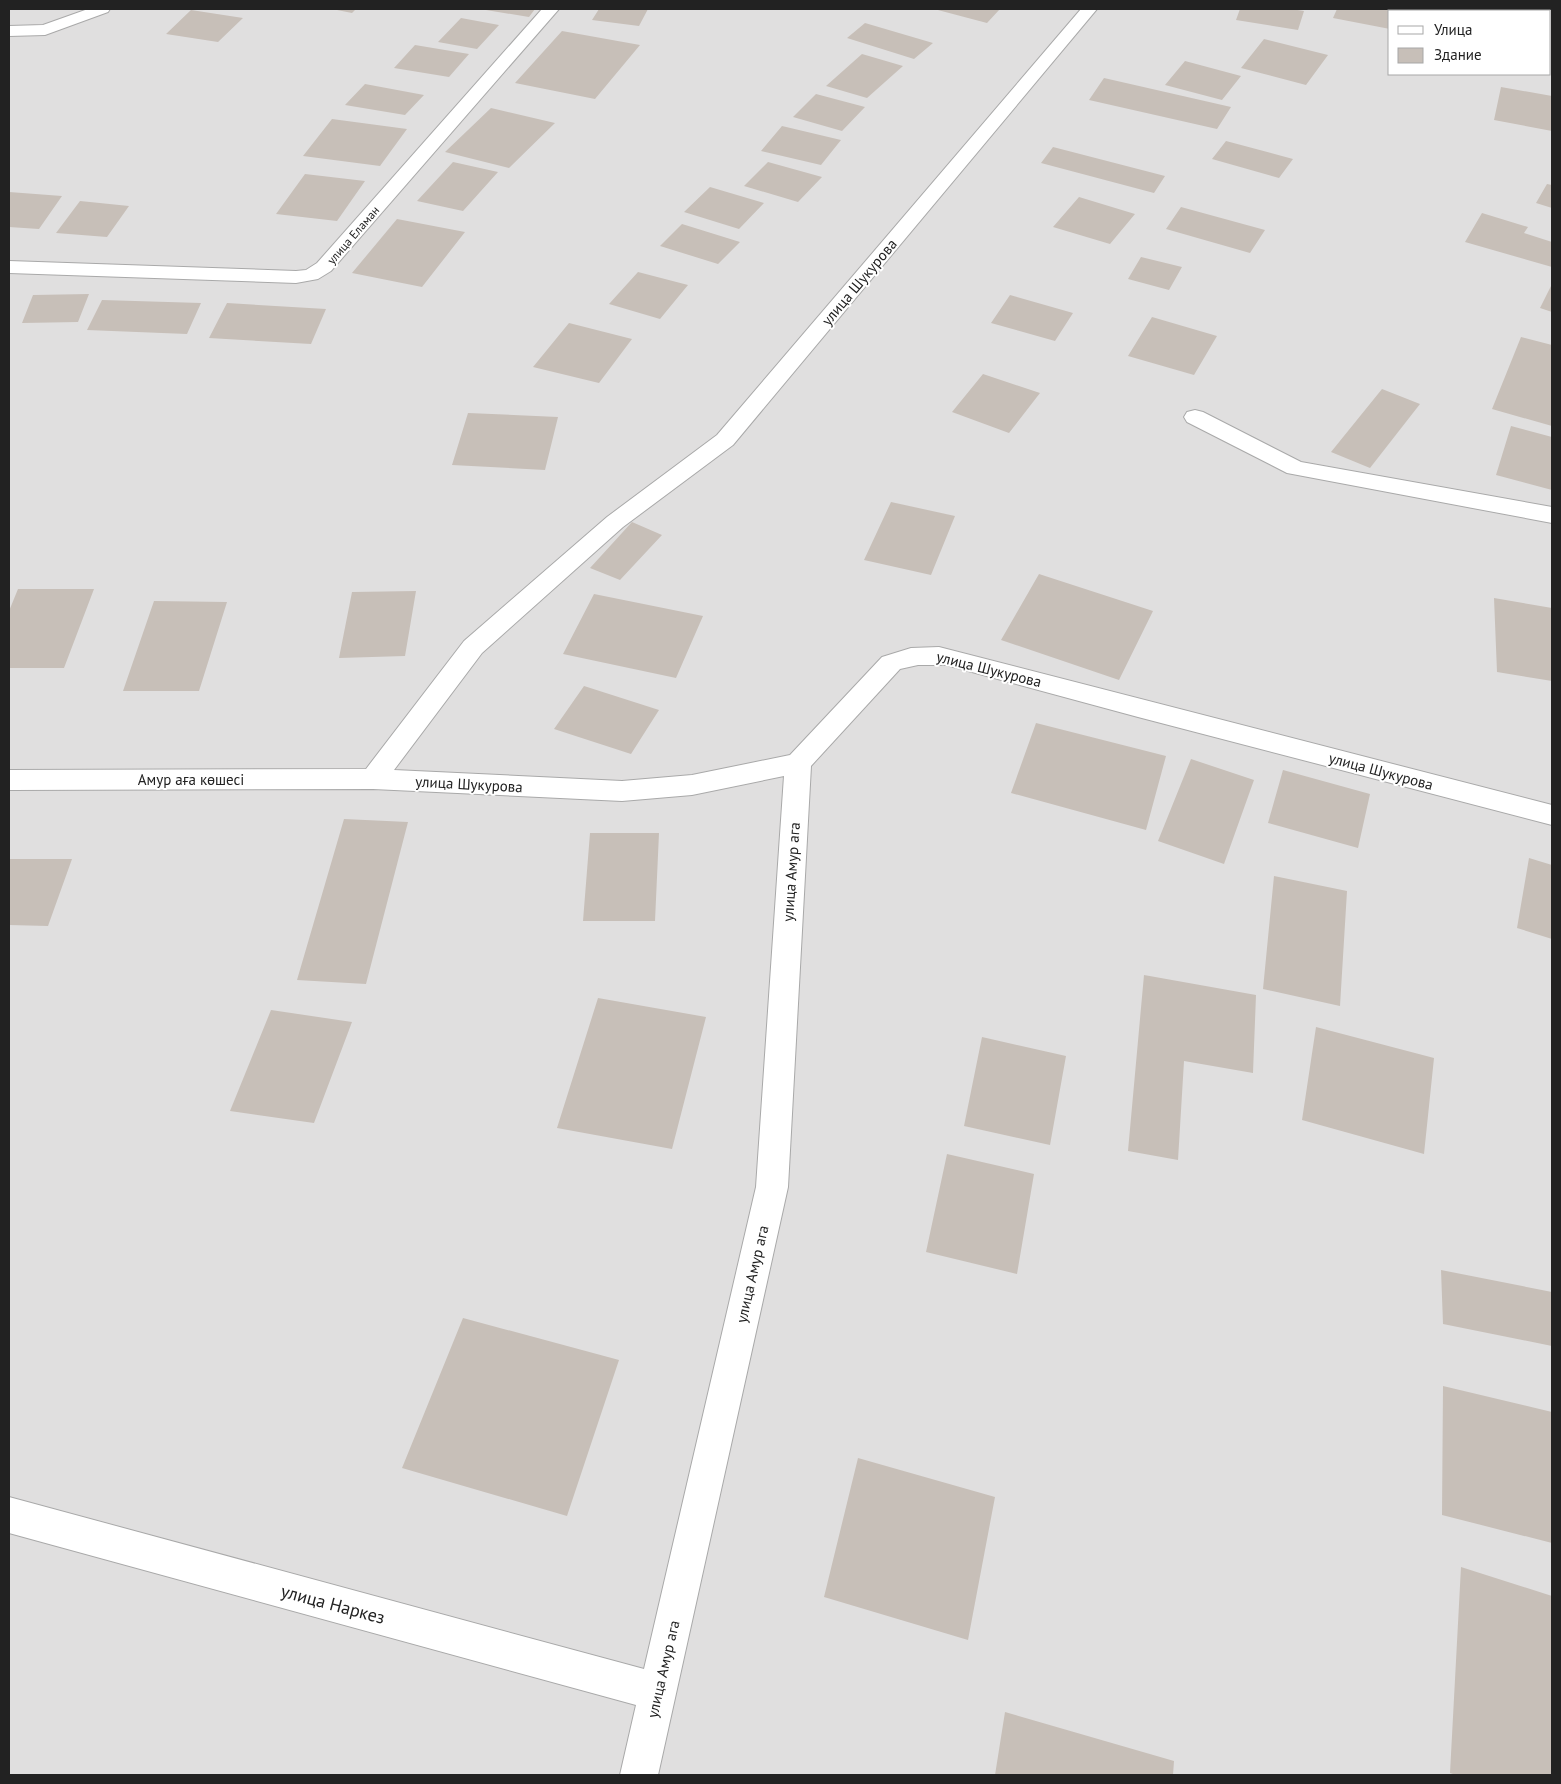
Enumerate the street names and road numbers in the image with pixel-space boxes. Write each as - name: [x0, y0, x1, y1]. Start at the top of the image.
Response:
- street label: улица Еламан: [324, 203, 382, 267]
- street label: улица Шукурова: [817, 235, 901, 329]
- street label: улица Шукурова: [935, 647, 1043, 691]
- street label: улица Шукурова: [1327, 748, 1435, 794]
- street label: Амур аға көшесі: [138, 770, 244, 789]
- street label: улица Шукурова: [415, 772, 523, 796]
- street label: улица Амур ага: [778, 822, 804, 922]
- street label: улица Амур ага: [732, 1223, 772, 1325]
- street label: улица Наркез: [278, 1579, 388, 1629]
- street label: улица Амур ага: [643, 1618, 683, 1720]

